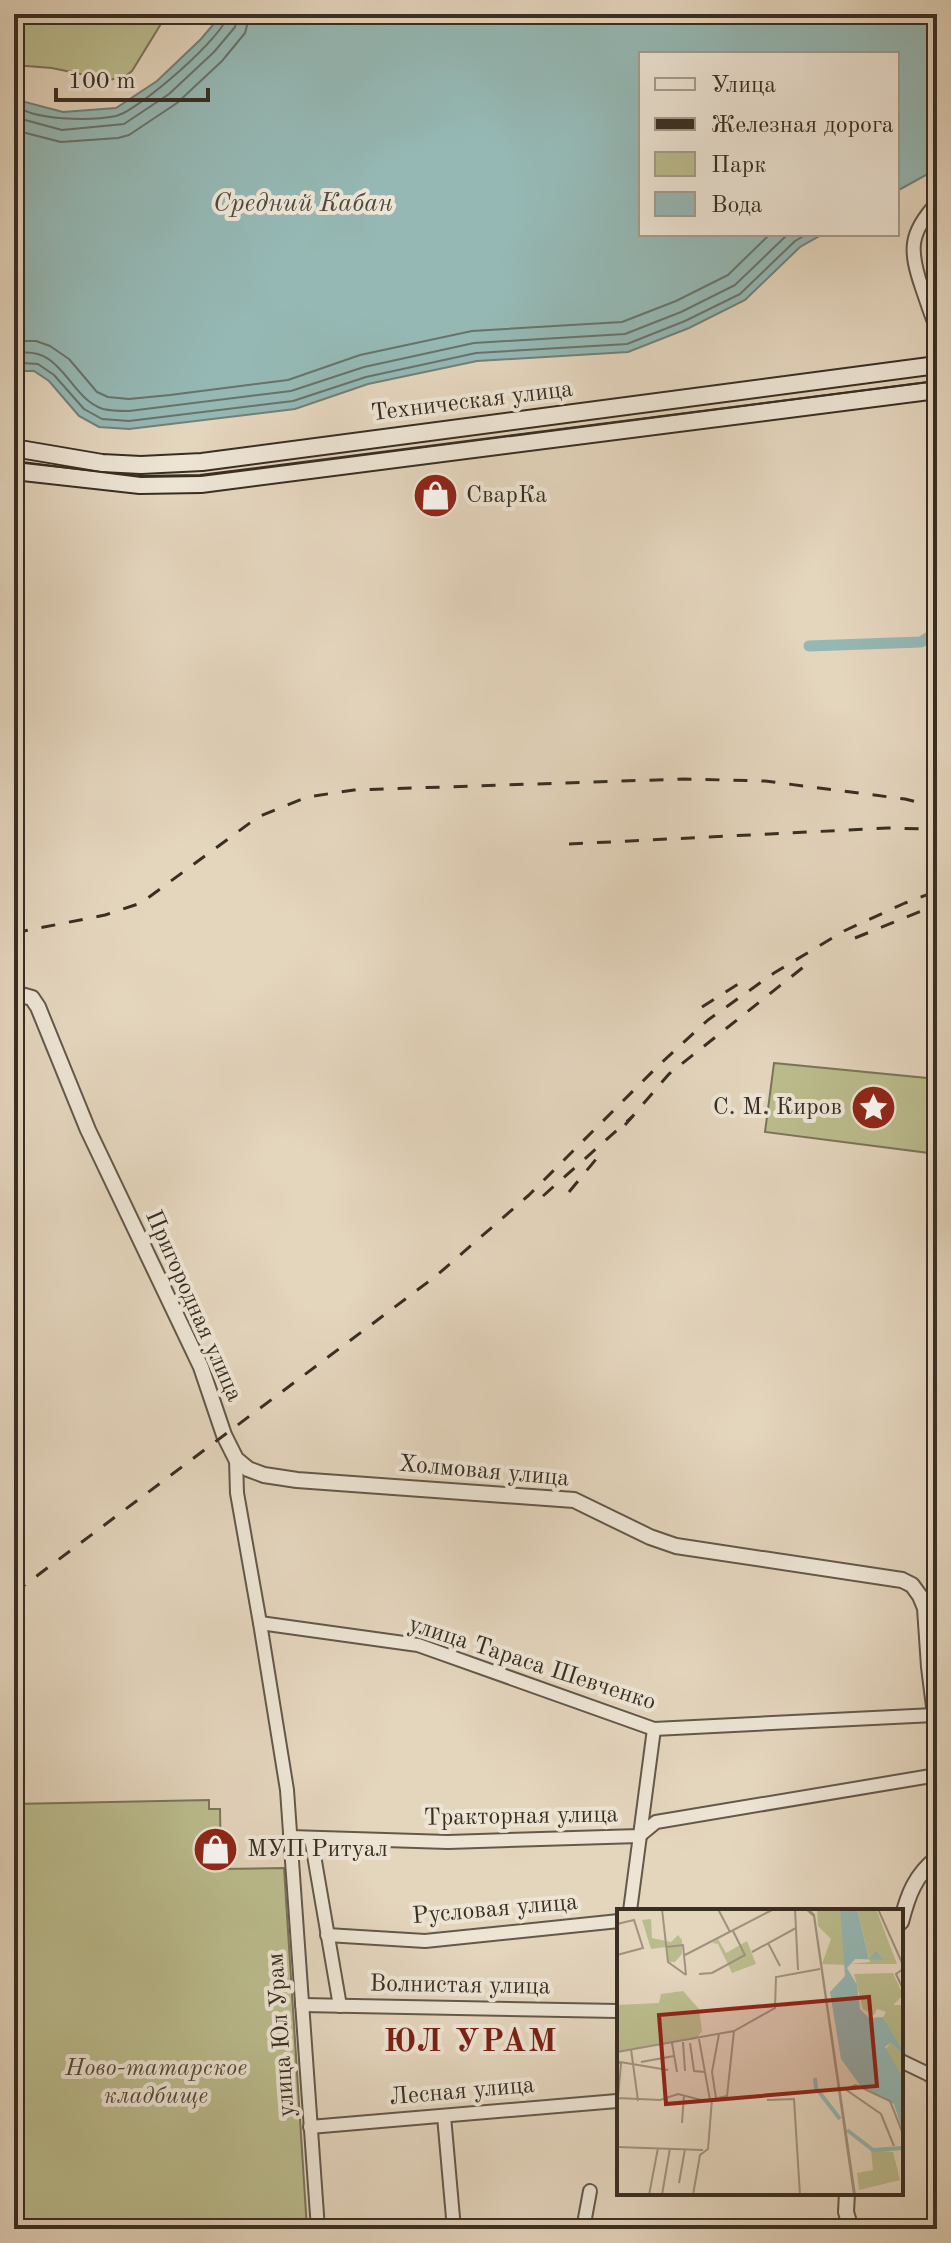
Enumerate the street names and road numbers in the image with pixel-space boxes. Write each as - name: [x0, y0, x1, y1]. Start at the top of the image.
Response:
- street label: Техническая улица: [370, 378, 574, 426]
- street label: Пригородная улица: [140, 1207, 246, 1405]
- street label: Холмовая улица: [398, 1453, 570, 1491]
- street label: улица Тараса Шевченко: [405, 1613, 659, 1715]
- street label: Тракторная улица: [423, 1803, 619, 1831]
- street label: Русловая улица: [411, 1891, 579, 1929]
- street label: улица Юл Урам: [264, 1952, 300, 2118]
- street label: Волнистая улица: [369, 1972, 551, 2000]
- street label: Лесная улица: [388, 2074, 536, 2110]

